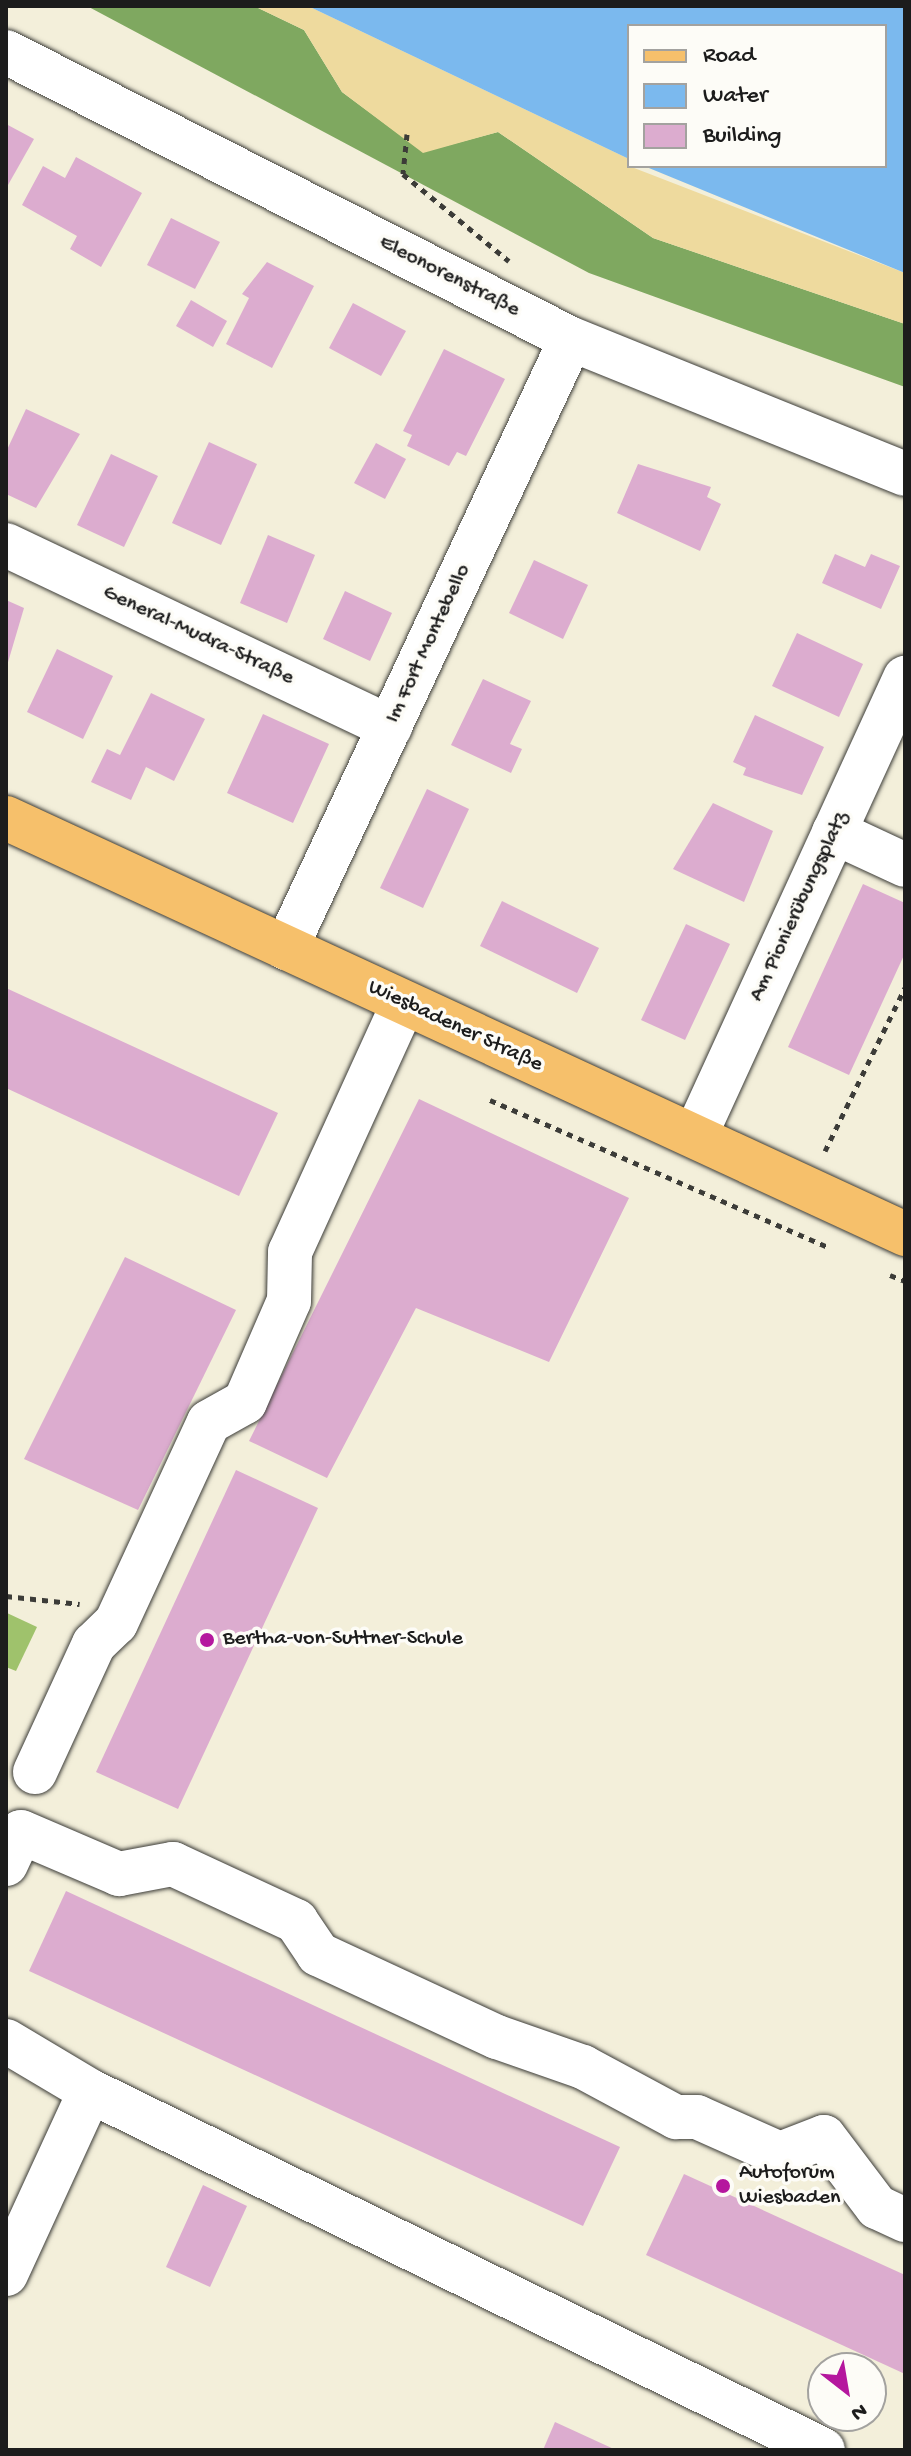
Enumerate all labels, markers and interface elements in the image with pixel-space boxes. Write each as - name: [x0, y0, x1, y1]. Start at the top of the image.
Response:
- legend: [627, 24, 887, 168]
- text: Road: [703, 42, 755, 71]
- text: Water: [703, 82, 767, 111]
- text: Building: [703, 122, 781, 151]
- street label: Eleonorenstraße: [374, 230, 524, 324]
- street label: Im Fort Montebello: [381, 560, 477, 728]
- street label: General-Mudra-Straße: [98, 580, 298, 692]
- street label: Am Pionierübungsplatz: [744, 808, 856, 1006]
- street label: Wiesbadener Straße: [363, 975, 547, 1079]
- place label: Bertha-von-Suttner-Schule: [223, 1627, 463, 1653]
- marker: Bertha-von-Suttner-Schule: [198, 1631, 216, 1649]
- place label: Autoforum Wiesbaden: [739, 2160, 840, 2212]
- marker: Autoforum Wiesbaden: [714, 2177, 732, 2195]
- north arrow: [807, 2352, 887, 2432]
- text: N: [845, 2396, 871, 2426]

